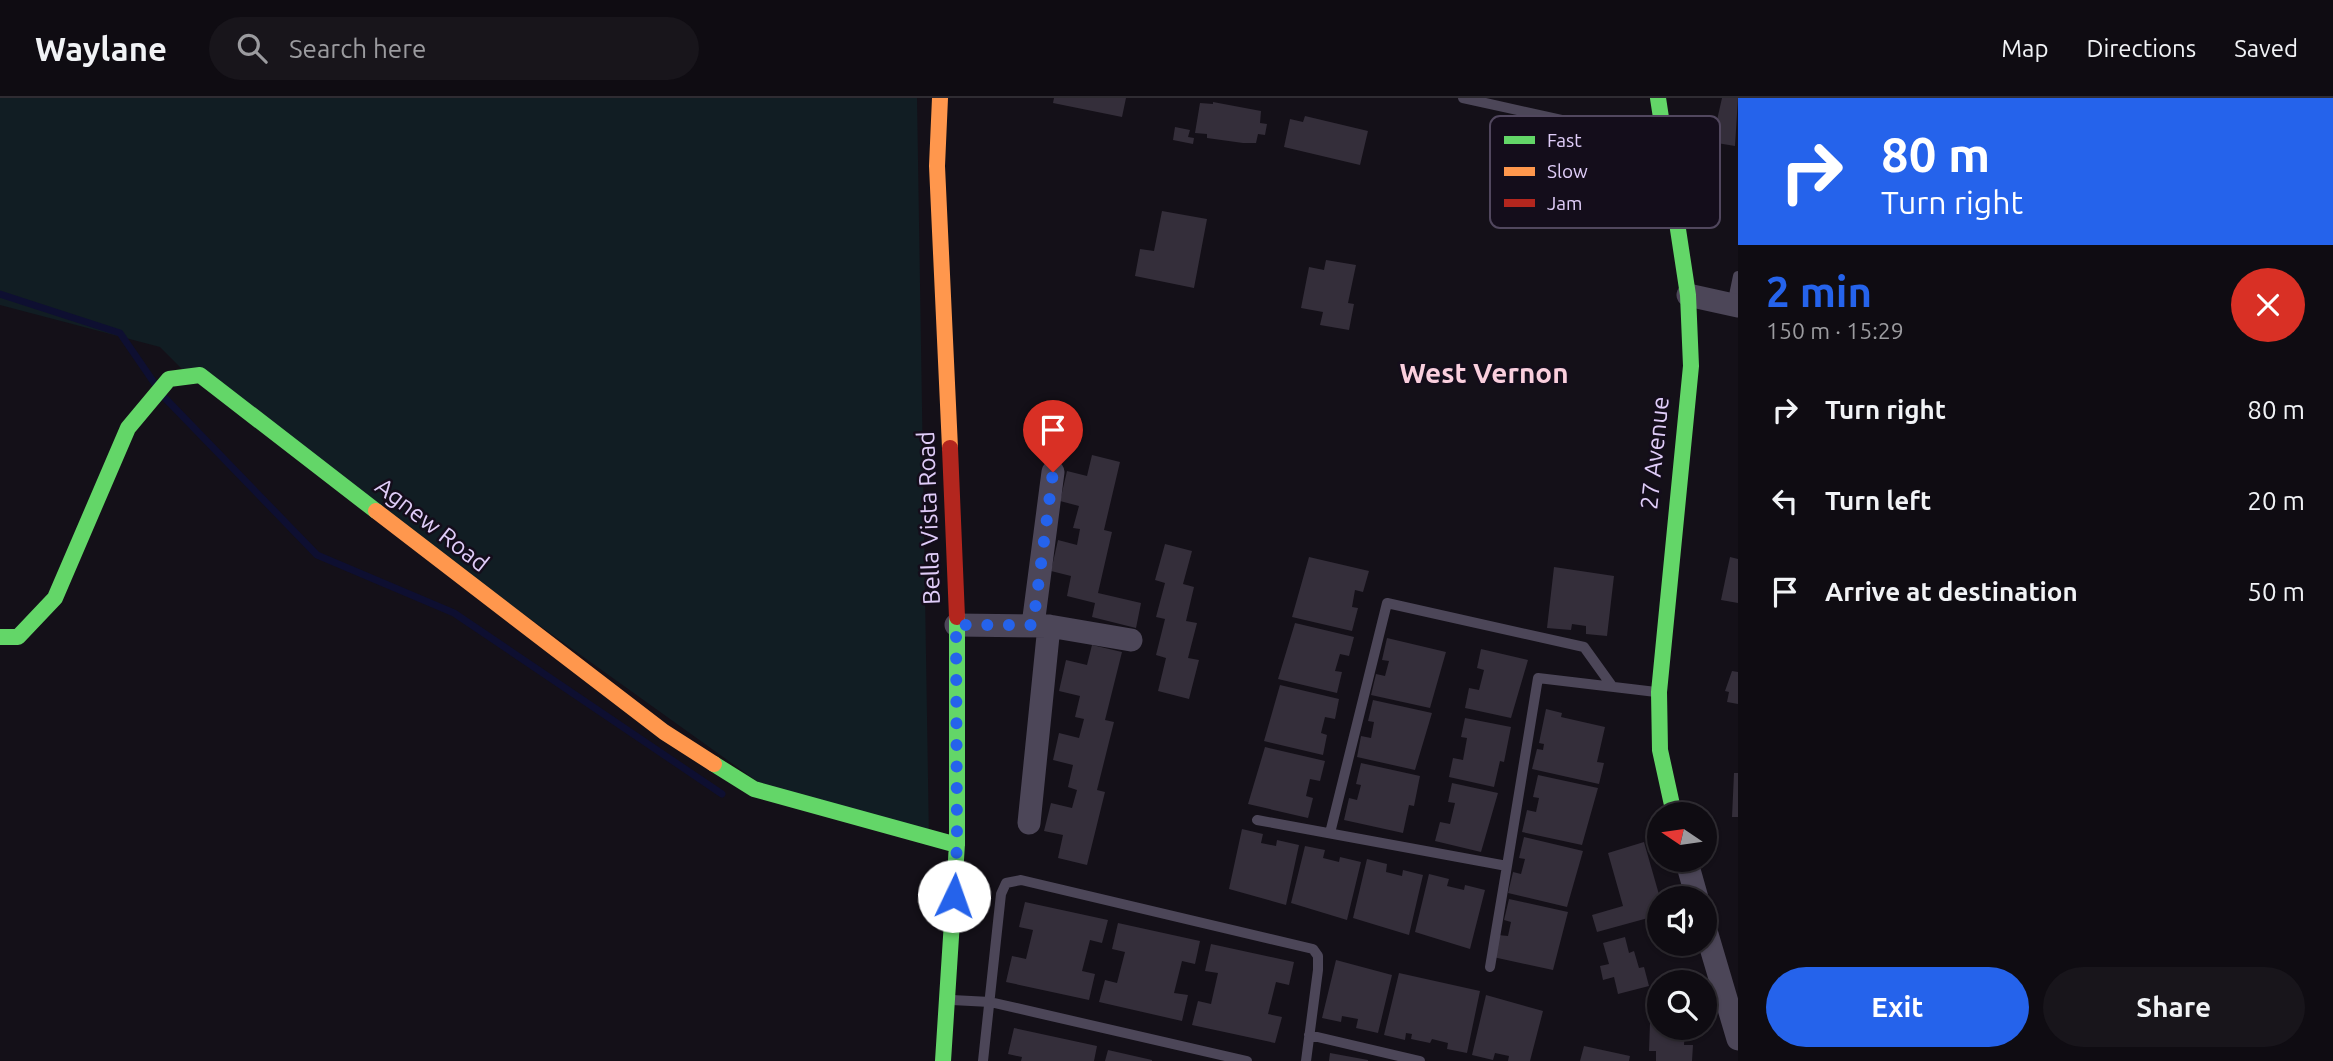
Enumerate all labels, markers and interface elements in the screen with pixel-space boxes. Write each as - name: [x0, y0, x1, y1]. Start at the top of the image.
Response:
- search box: [209, 17, 699, 80]
- icon: search: [233, 29, 271, 67]
- text: Waylane: [35, 30, 167, 67]
- text: Search here: [289, 34, 426, 63]
- text: Map: [2001, 35, 2048, 62]
- text: Directions: [2086, 35, 2196, 62]
- text: Saved: [2234, 35, 2298, 62]
- legend: [1490, 116, 1720, 228]
- icon: right: [1766, 126, 1857, 217]
- text: 80 m: [1881, 126, 1990, 181]
- text: Fast: [1547, 129, 1582, 151]
- text: Slow: [1547, 160, 1588, 182]
- text: Turn right: [1881, 184, 2023, 220]
- text: Jam: [1547, 192, 1583, 214]
- text: 2 min: [1766, 268, 1872, 315]
- button: close: [2231, 268, 2305, 342]
- text: 150 m · 15:29: [1766, 318, 1904, 343]
- district label: West Vernon: [1399, 357, 1569, 388]
- icon: right: [1766, 391, 1804, 429]
- street label: 27 Avenue: [1635, 395, 1674, 511]
- text: Turn right: [1825, 395, 1946, 424]
- text: 80 m: [2247, 395, 2305, 424]
- pin: [1023, 400, 1083, 472]
- icon: arrive: [1034, 411, 1072, 449]
- street label: Bella Vista Road: [912, 431, 945, 605]
- street label: Agnew Road: [370, 472, 494, 577]
- icon: left: [1766, 482, 1804, 520]
- text: Turn left: [1825, 486, 1931, 515]
- text: 20 m: [2247, 486, 2305, 515]
- icon: arrive: [1766, 573, 1804, 611]
- text: Arrive at destination: [1825, 577, 2078, 606]
- text: 50 m: [2247, 577, 2305, 606]
- north arrow: [1647, 802, 1717, 872]
- map controls: [1647, 802, 1717, 1040]
- position arrow: [917, 859, 991, 933]
- button: sound: [1647, 886, 1717, 956]
- button: Exit: [1766, 967, 2029, 1047]
- button: Share: [2043, 967, 2305, 1047]
- button: search: [1647, 970, 1717, 1040]

